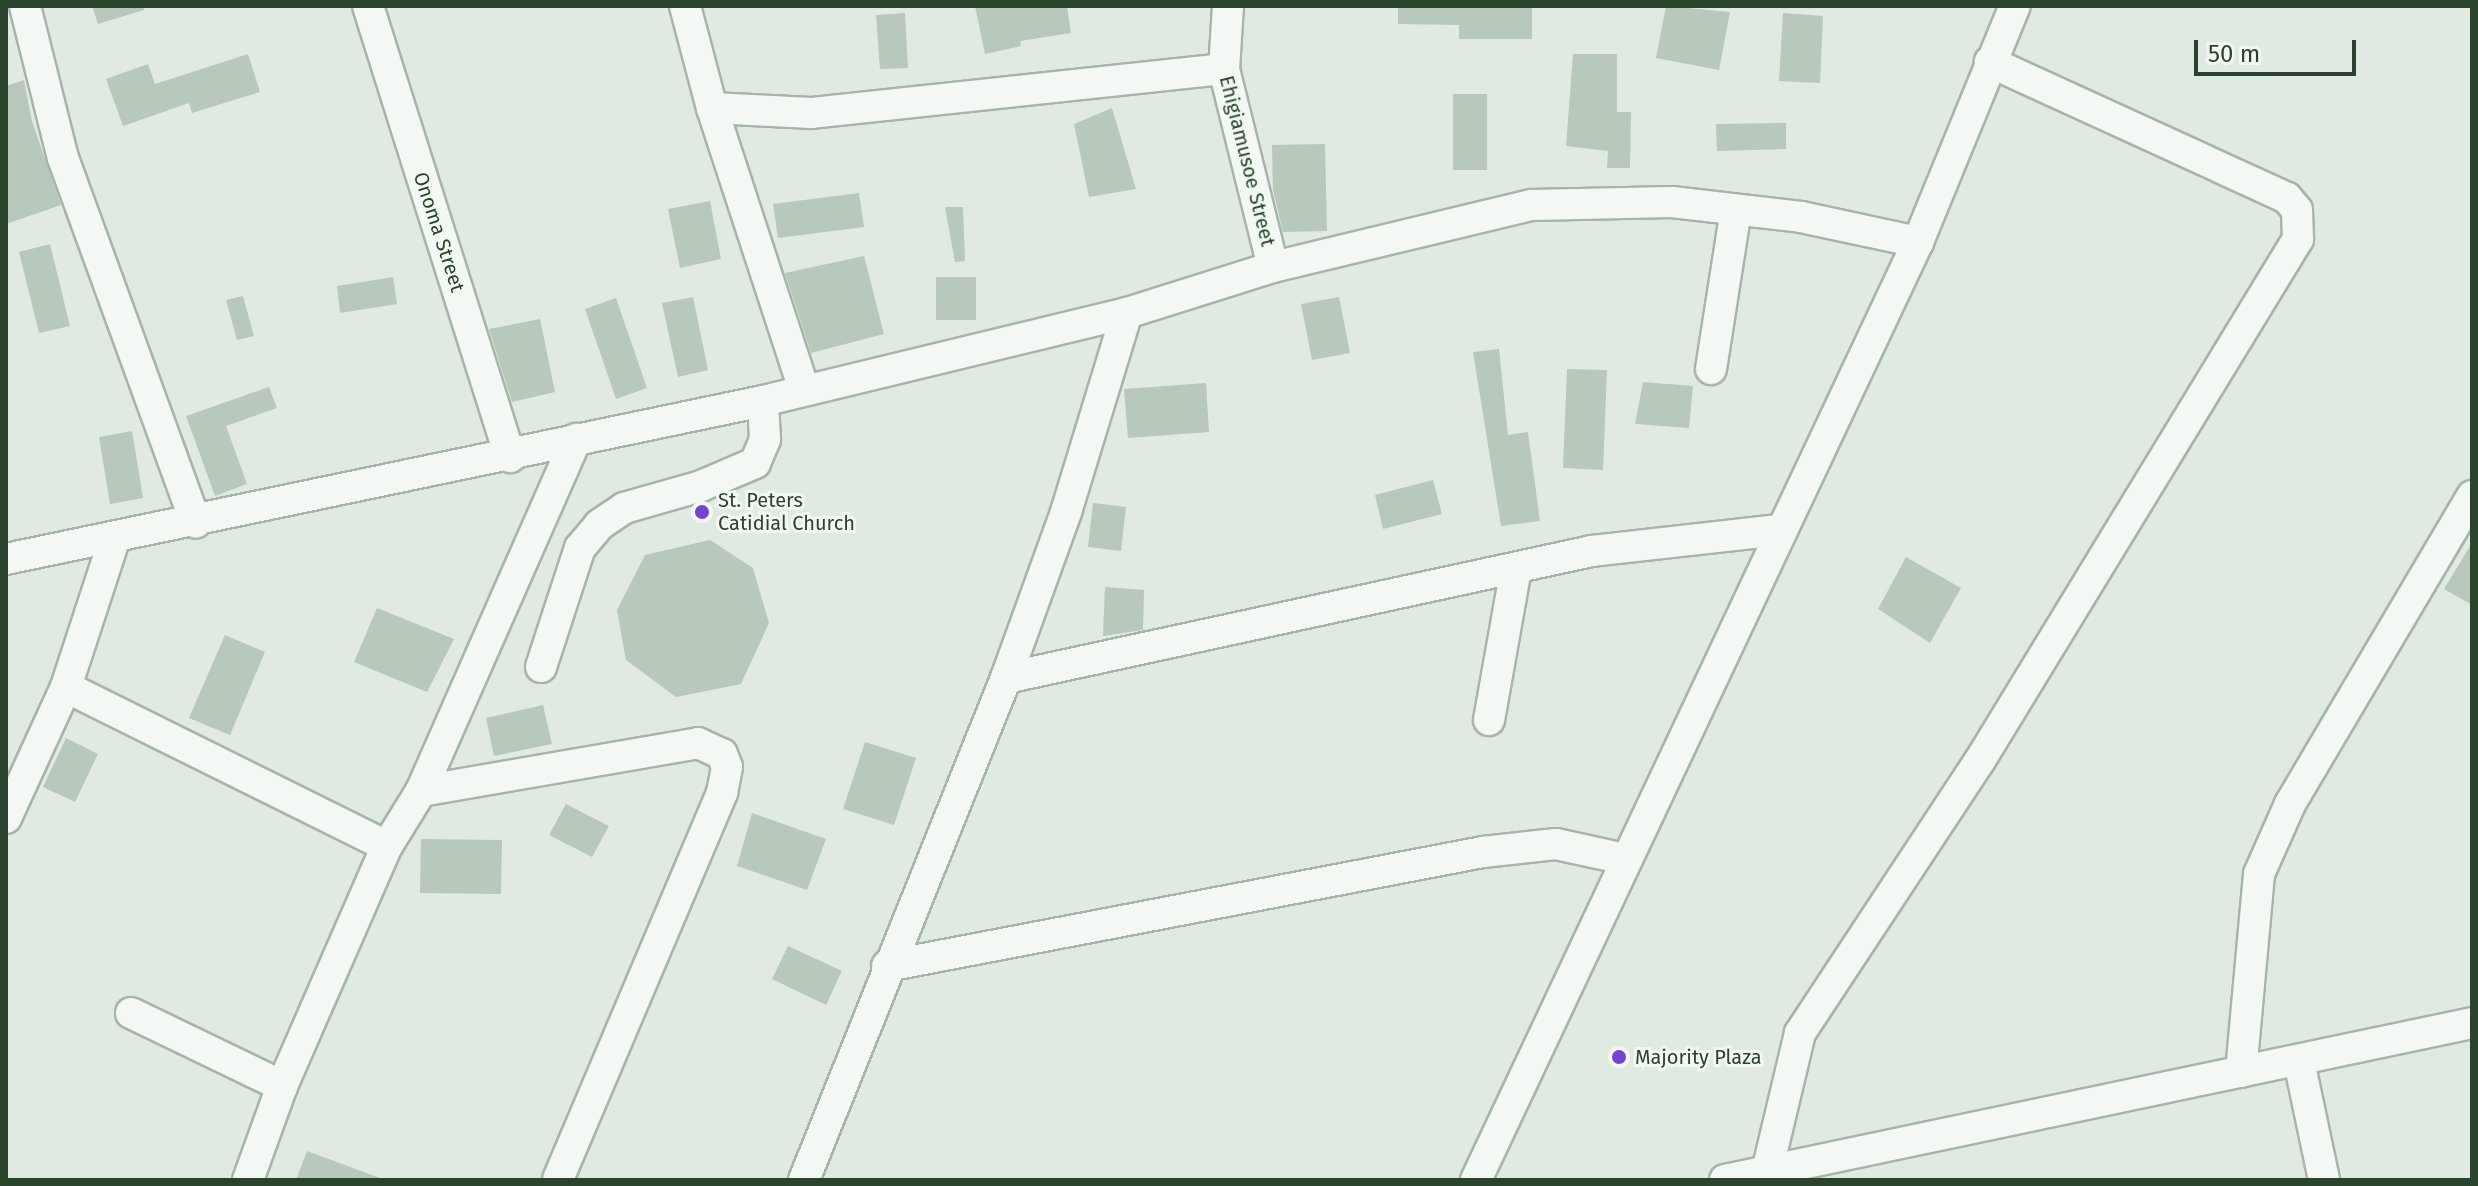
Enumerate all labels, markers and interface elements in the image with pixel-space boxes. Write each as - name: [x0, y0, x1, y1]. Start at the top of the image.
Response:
- scale bar: [2198, 24, 2360, 74]
- text: 50 m: [2208, 40, 2260, 68]
- street label: Ehigiamusoe Street: [1214, 73, 1280, 249]
- street label: Onoma Street: [408, 169, 470, 295]
- place label: St. Peters Catidial Church: [718, 488, 855, 535]
- marker: St. Peters Catidial Church: [693, 503, 711, 521]
- place label: Majority Plaza: [1635, 1045, 1762, 1069]
- marker: Majority Plaza: [1610, 1048, 1628, 1066]

